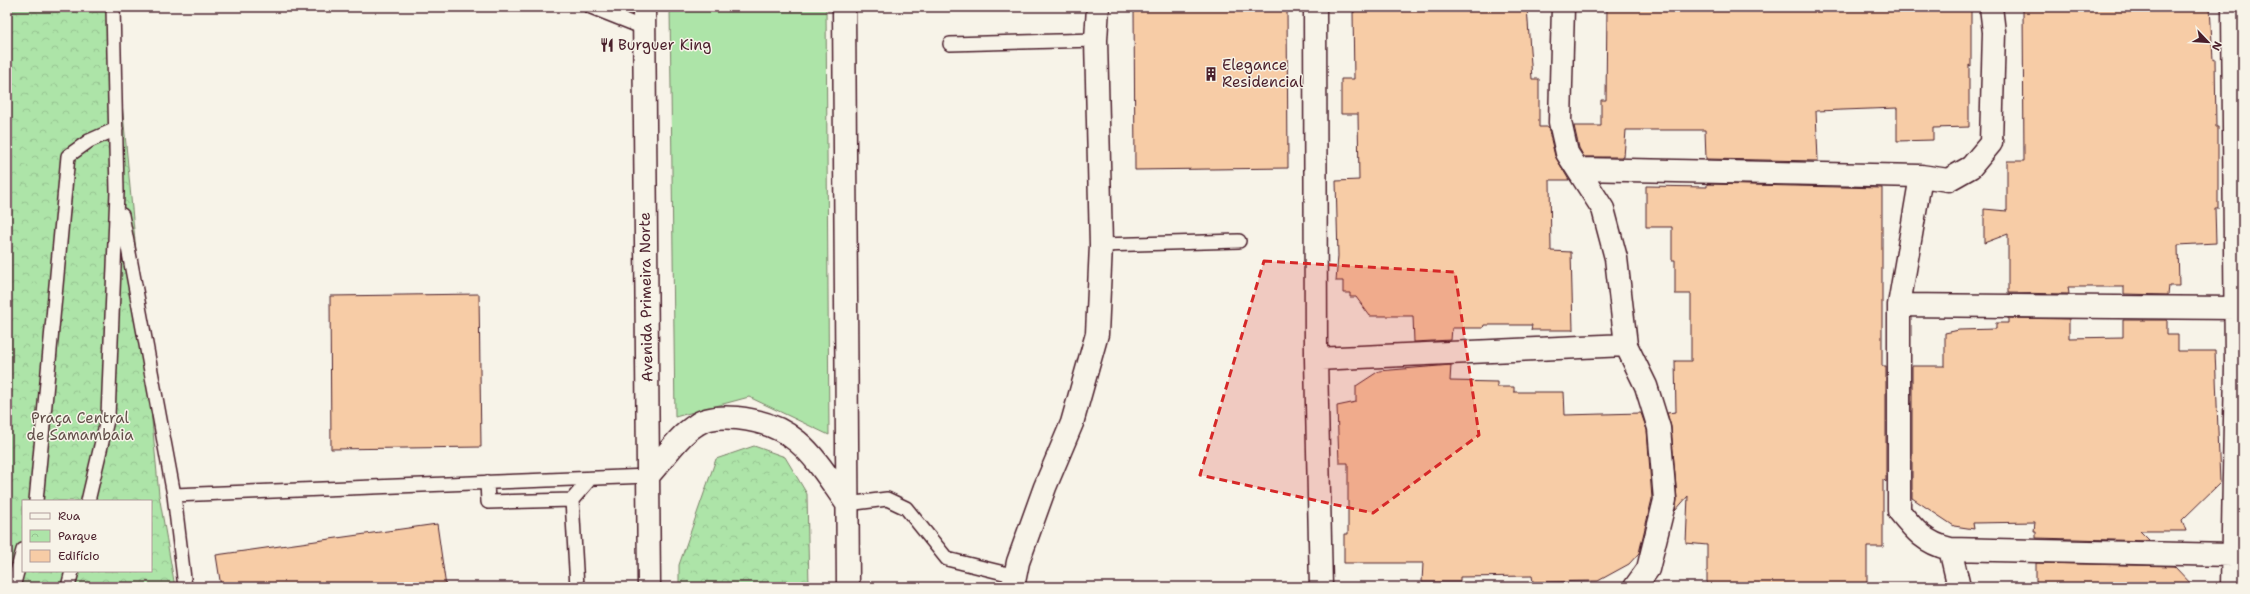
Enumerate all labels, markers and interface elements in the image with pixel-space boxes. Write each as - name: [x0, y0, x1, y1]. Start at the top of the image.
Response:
- north arrow: [2188, 22, 2228, 62]
- place label: Burguer King: [618, 35, 712, 55]
- restaurant icon: Burguer King: [599, 37, 615, 53]
- text: N: [2208, 39, 2225, 53]
- place label: Elegance Residencial: [1222, 55, 1304, 92]
- building icon: Elegance Residencial: [1203, 66, 1219, 82]
- street label: Avenida Primeira Norte: [635, 212, 657, 382]
- park label: Praça Central de Samambaia: [27, 408, 134, 445]
- legend: [22, 500, 152, 572]
- text: Rua: [58, 508, 81, 524]
- text: Parque: [58, 528, 97, 544]
- text: Edifício: [58, 548, 99, 564]

